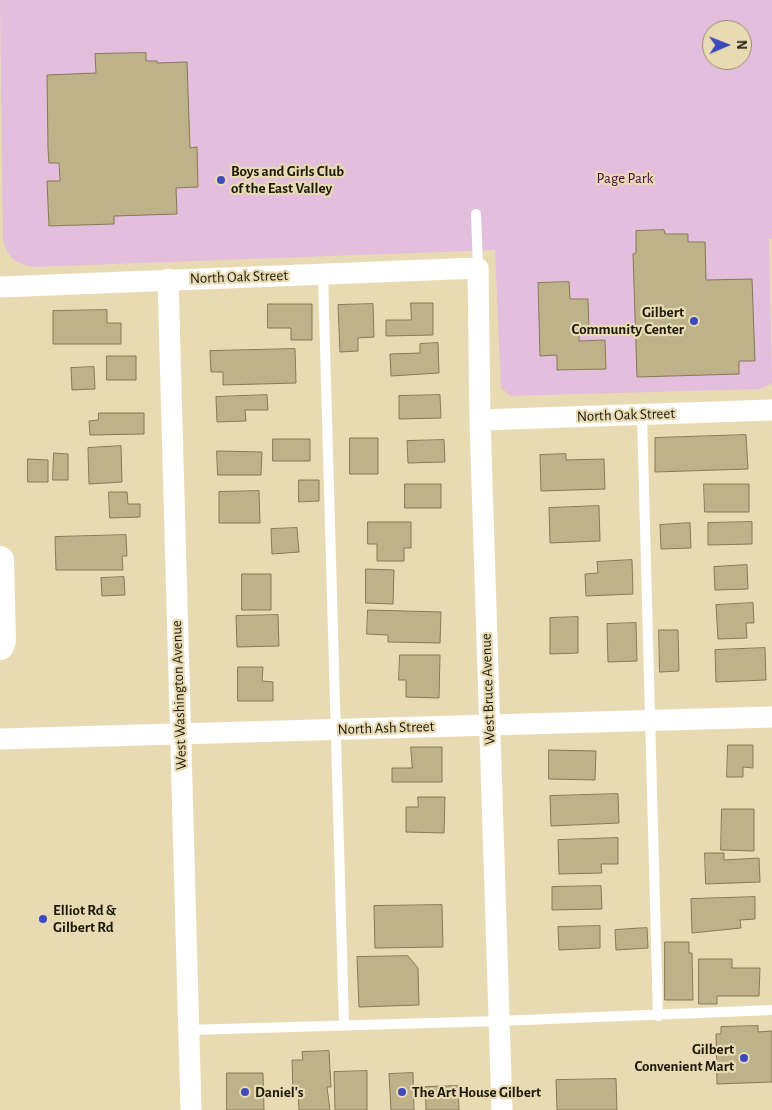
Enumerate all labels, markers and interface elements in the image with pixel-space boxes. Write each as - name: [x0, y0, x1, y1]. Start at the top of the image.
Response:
- north arrow: [702, 20, 752, 70]
- text: N: [734, 40, 748, 50]
- place label: Boys and Girls Club of the East Valley: [231, 162, 344, 197]
- park label: Page Park: [597, 169, 653, 187]
- marker: Boys and Girls Club of the East Valley: [215, 174, 227, 186]
- street label: North Oak Street: [190, 266, 288, 288]
- place label: Gilbert Community Center: [572, 303, 684, 338]
- marker: Gilbert Community Center: [688, 315, 700, 327]
- street label: North Oak Street: [577, 404, 675, 426]
- street label: West Washington Avenue: [167, 620, 191, 770]
- street label: West Bruce Avenue: [477, 633, 499, 745]
- street label: North Ash Street: [337, 717, 435, 739]
- place label: Elliot Rd & Gilbert Rd: [53, 901, 116, 936]
- marker: Elliot Rd & Gilbert Rd: [37, 913, 49, 925]
- place label: Gilbert Convenient Mart: [634, 1040, 734, 1075]
- marker: Gilbert Convenient Mart: [738, 1052, 750, 1064]
- place label: Daniel's: [255, 1083, 303, 1101]
- place label: The Art House Gilbert: [412, 1083, 541, 1101]
- marker: Daniel's: [239, 1086, 251, 1098]
- marker: The Art House Gilbert: [396, 1086, 408, 1098]

